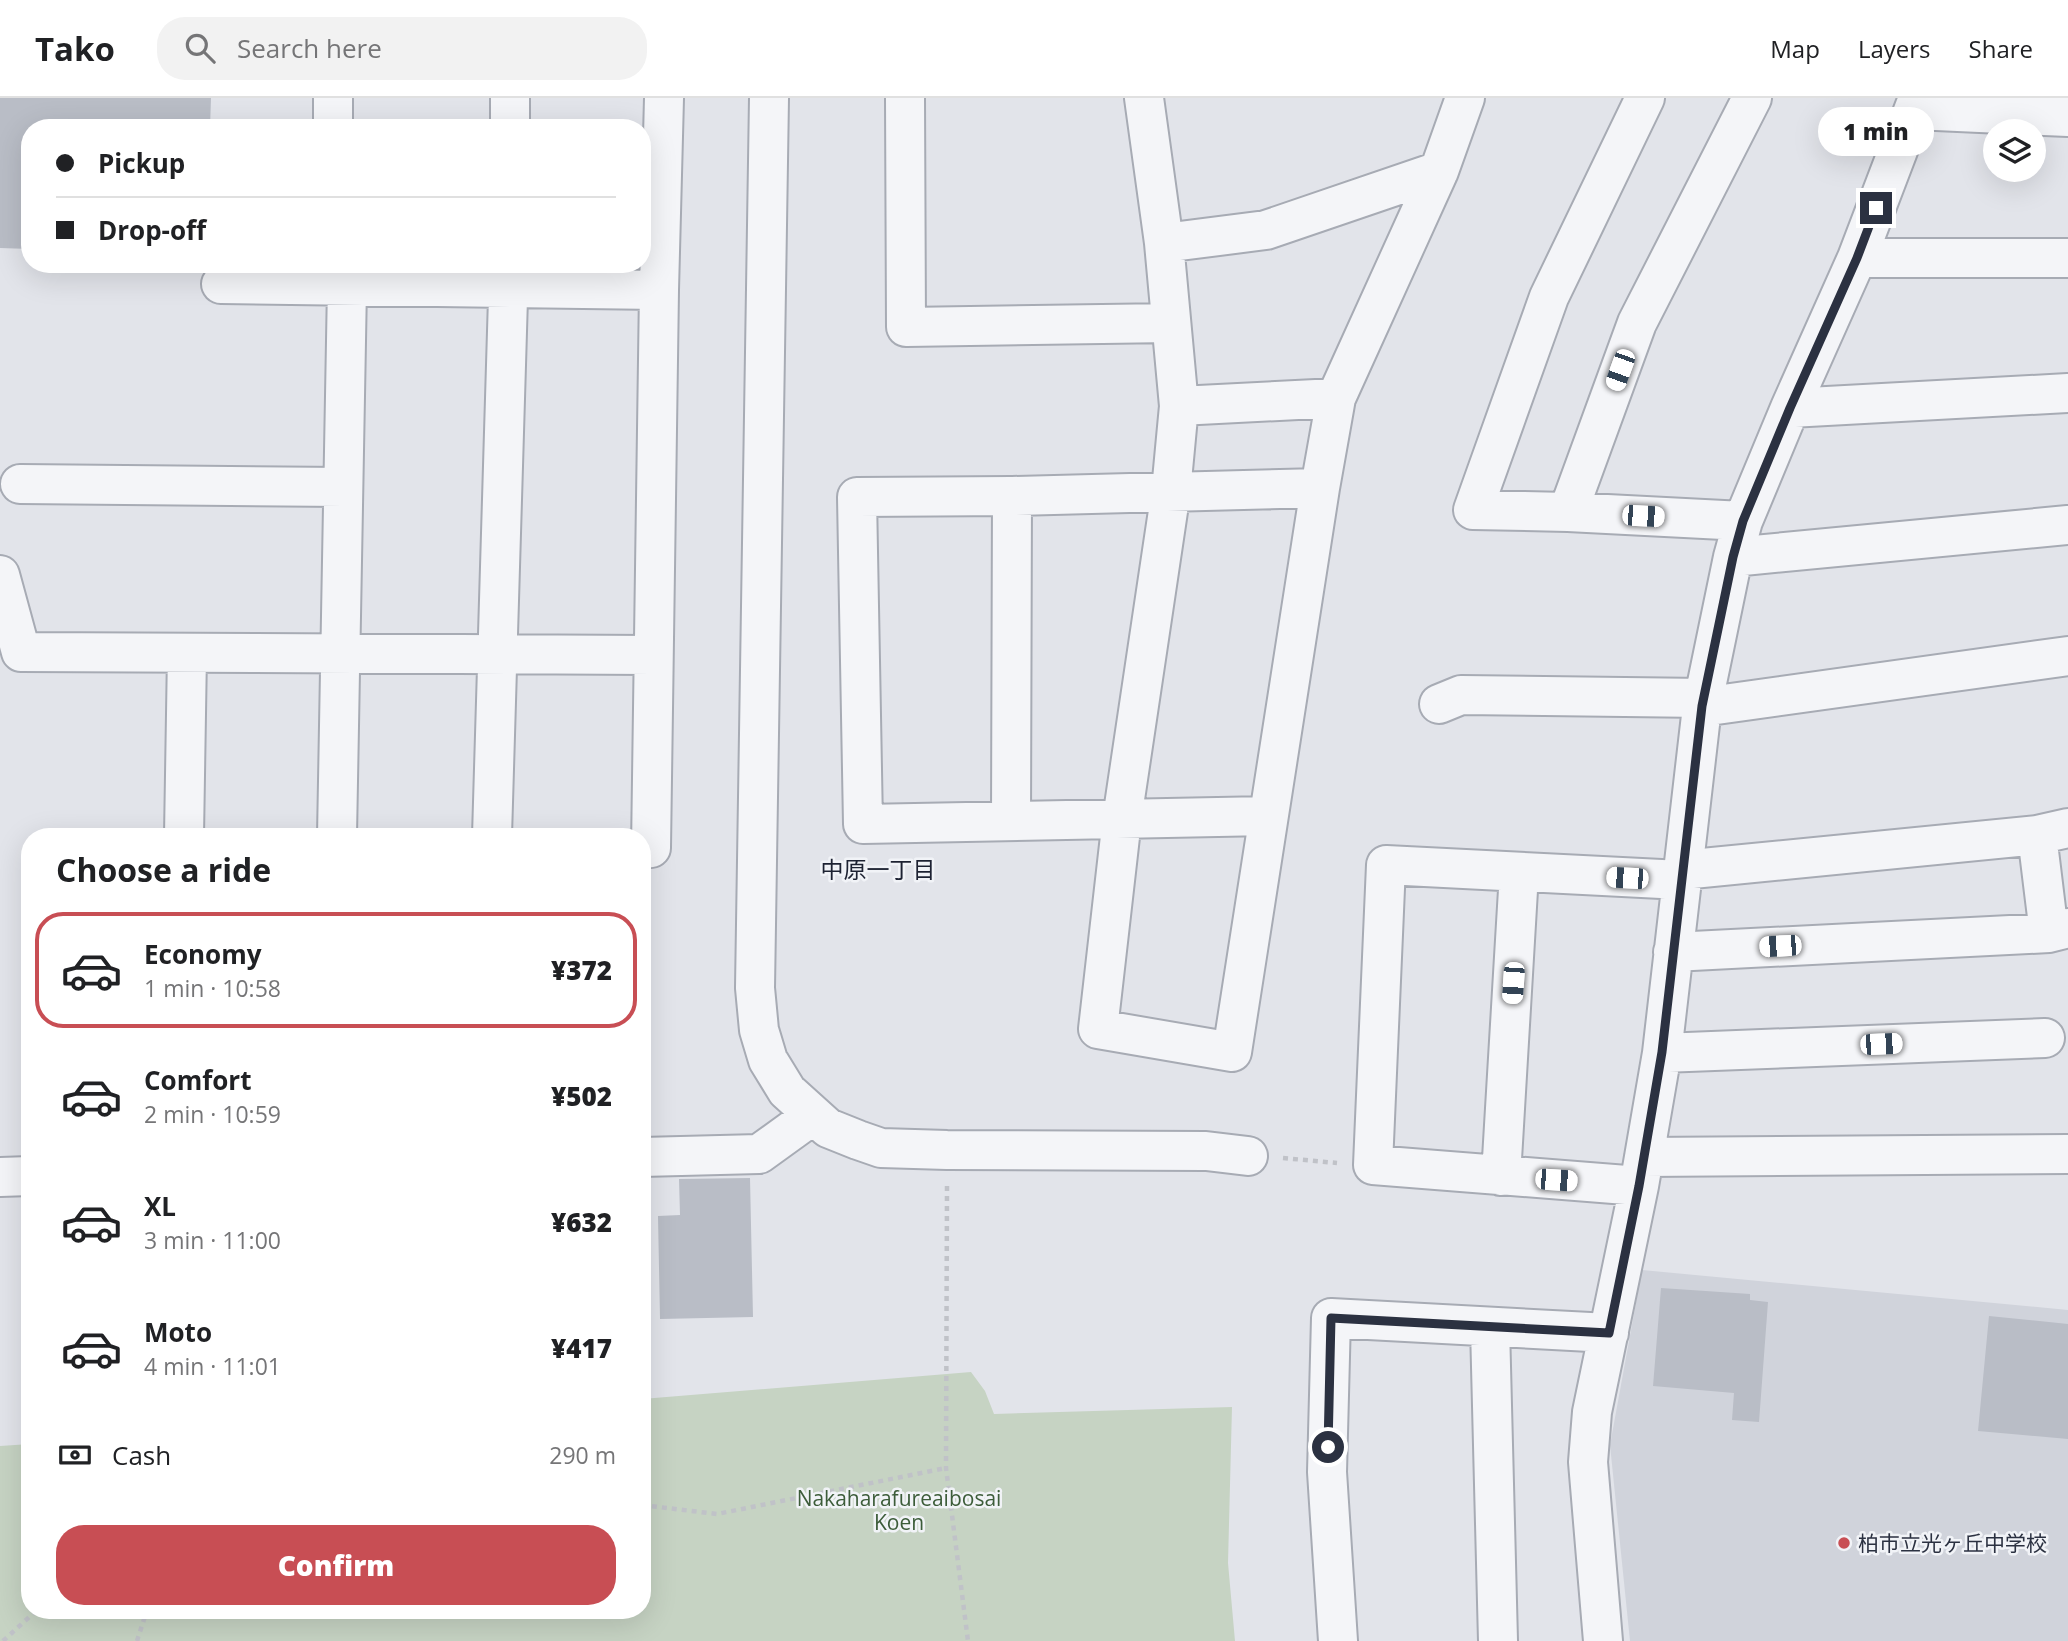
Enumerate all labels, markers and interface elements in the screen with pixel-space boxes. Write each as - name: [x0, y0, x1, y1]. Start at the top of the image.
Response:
- search box: [157, 17, 647, 80]
- text: Tako: [35, 26, 115, 71]
- icon: search: [181, 29, 219, 67]
- text: Search here: [237, 30, 382, 66]
- text: Map: [1770, 32, 1820, 65]
- text: Layers: [1858, 32, 1931, 65]
- text: Share: [1969, 32, 2033, 65]
- callout: 1 min: [1818, 106, 1934, 155]
- text: 1 min: [1843, 115, 1909, 147]
- map controls: [1983, 119, 2046, 182]
- button: layers: [1983, 119, 2046, 182]
- text: Pickup: [98, 145, 185, 181]
- route end: [1860, 192, 1892, 224]
- text: Drop-off: [98, 212, 206, 248]
- car: [1603, 347, 1638, 393]
- car: [1622, 504, 1665, 528]
- text: Choose a ride: [56, 848, 271, 891]
- district label: 中原一丁目: [821, 853, 936, 885]
- car: [1606, 866, 1649, 890]
- car: [1759, 934, 1802, 958]
- text: Economy: [144, 936, 262, 972]
- icon: car: [60, 939, 123, 1002]
- text: ¥372: [551, 952, 612, 988]
- car: [1502, 961, 1525, 1005]
- text: 1 min · 10:58: [144, 972, 281, 1004]
- car: [1860, 1033, 1903, 1055]
- text: Comfort: [144, 1062, 251, 1098]
- icon: car: [60, 1065, 123, 1128]
- text: ¥502: [551, 1078, 612, 1114]
- text: 2 min · 10:59: [144, 1098, 281, 1130]
- car: [1535, 1168, 1578, 1192]
- text: XL: [144, 1188, 176, 1224]
- icon: car: [60, 1191, 123, 1254]
- text: ¥632: [551, 1204, 612, 1240]
- text: 3 min · 11:00: [144, 1224, 281, 1256]
- text: Moto: [144, 1314, 212, 1350]
- icon: car: [60, 1317, 123, 1380]
- text: ¥417: [551, 1330, 612, 1366]
- text: 4 min · 11:01: [144, 1350, 281, 1382]
- route start: [1312, 1431, 1344, 1463]
- icon: cash: [56, 1436, 94, 1474]
- text: Cash: [112, 1437, 171, 1473]
- text: 290 m: [549, 1439, 616, 1471]
- park label: Nakaharafureaibosai Koen: [797, 1484, 1001, 1536]
- button: Confirm: [56, 1525, 616, 1605]
- place label: 柏市立光ヶ丘中学校: [1858, 1529, 2047, 1557]
- marker: 柏市立光ヶ丘中学校: [1836, 1535, 1852, 1551]

